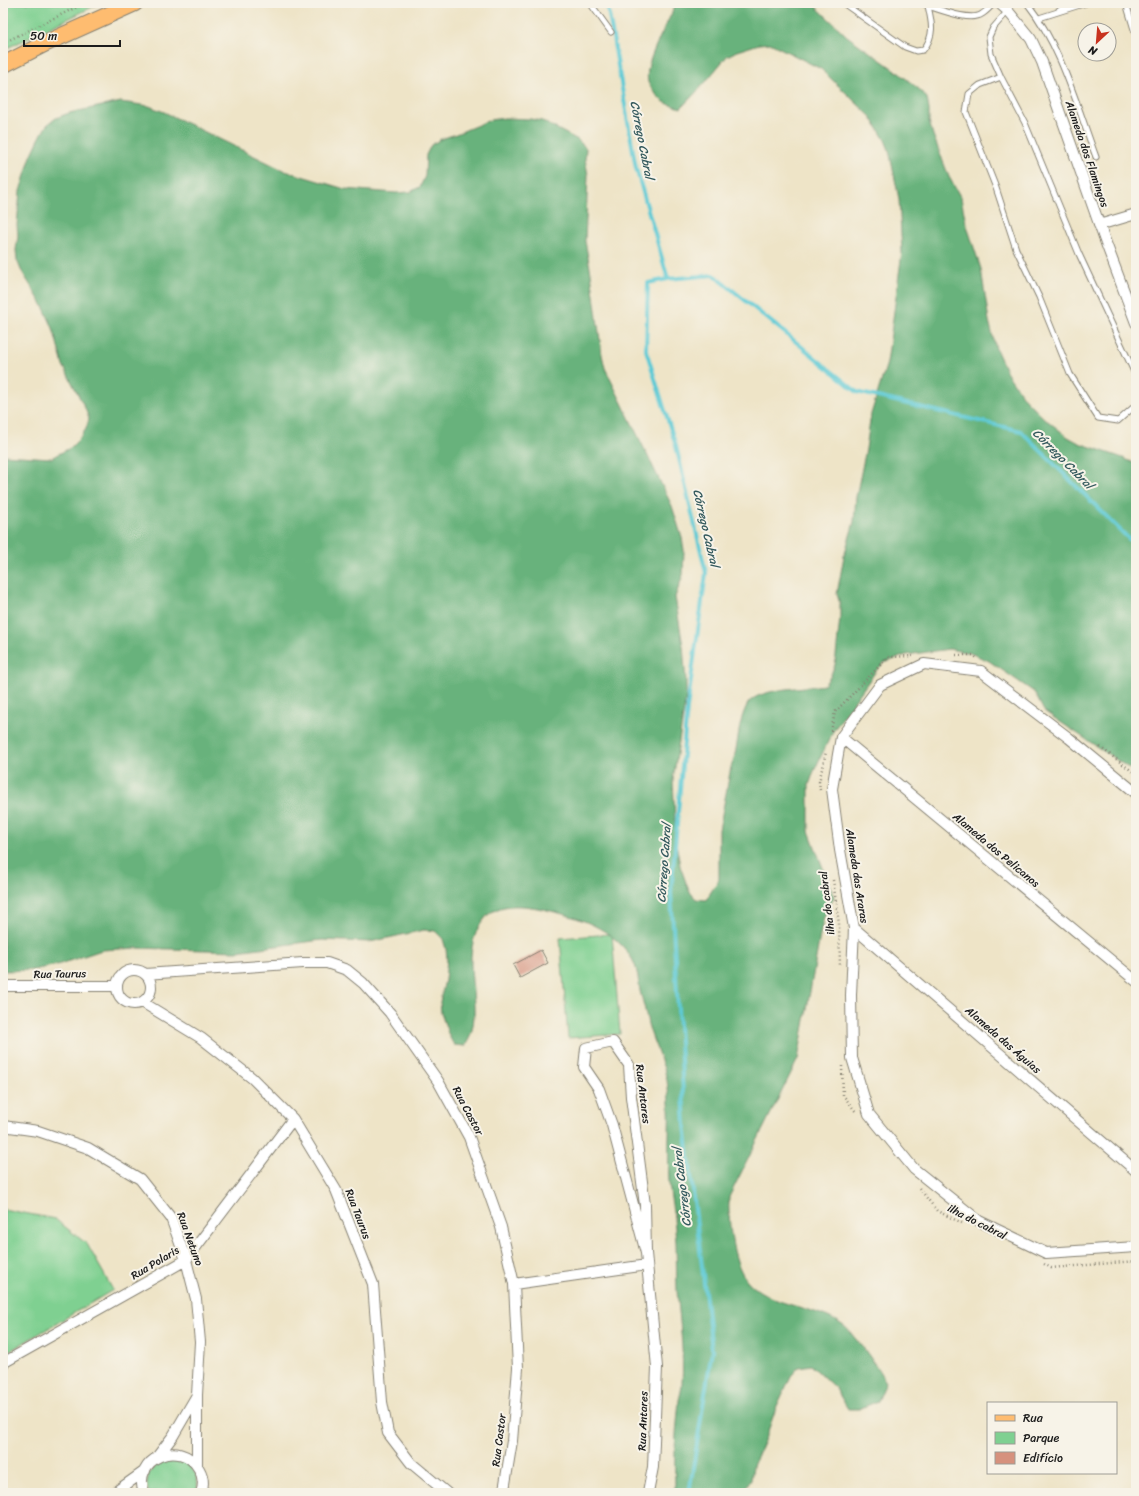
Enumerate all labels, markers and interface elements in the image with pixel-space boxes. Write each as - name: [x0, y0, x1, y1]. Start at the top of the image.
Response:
- scale bar: [24, 22, 120, 48]
- north arrow: [1077, 22, 1117, 62]
- text: 50 m: [30, 25, 57, 47]
- text: N: [1085, 40, 1101, 61]
- street label: Alameda dos Flamingos: [1060, 97, 1114, 211]
- water label: Córrego Cabral: [624, 99, 661, 184]
- water label: Córrego Cabral: [1027, 423, 1101, 497]
- water label: Córrego Cabral: [686, 487, 726, 572]
- street label: Alameda dos Pelicanos: [947, 807, 1044, 893]
- water label: Córrego Cabral: [650, 820, 678, 903]
- street label: Alameda das Araras: [840, 826, 874, 926]
- street label: ilha do cabral: [814, 869, 840, 936]
- street label: Rua Taurus: [33, 964, 87, 984]
- street label: Alameda das Águias: [960, 1001, 1046, 1079]
- street label: Rua Antares: [630, 1063, 656, 1126]
- street label: Rua Castor: [447, 1083, 489, 1139]
- water label: Córrego Cabral: [666, 1144, 698, 1228]
- street label: Rua Taurus: [340, 1186, 377, 1243]
- street label: ilha do cabral: [944, 1199, 1011, 1245]
- street label: Rua Netuno: [171, 1209, 209, 1269]
- street label: Rua Polaris: [127, 1241, 183, 1285]
- street label: Rua Antares: [632, 1390, 654, 1451]
- legend: [987, 1402, 1117, 1474]
- text: Rua: [1023, 1407, 1044, 1429]
- street label: Rua Castor: [486, 1412, 512, 1468]
- text: Parque: [1023, 1427, 1060, 1449]
- text: Edifício: [1023, 1447, 1063, 1469]

